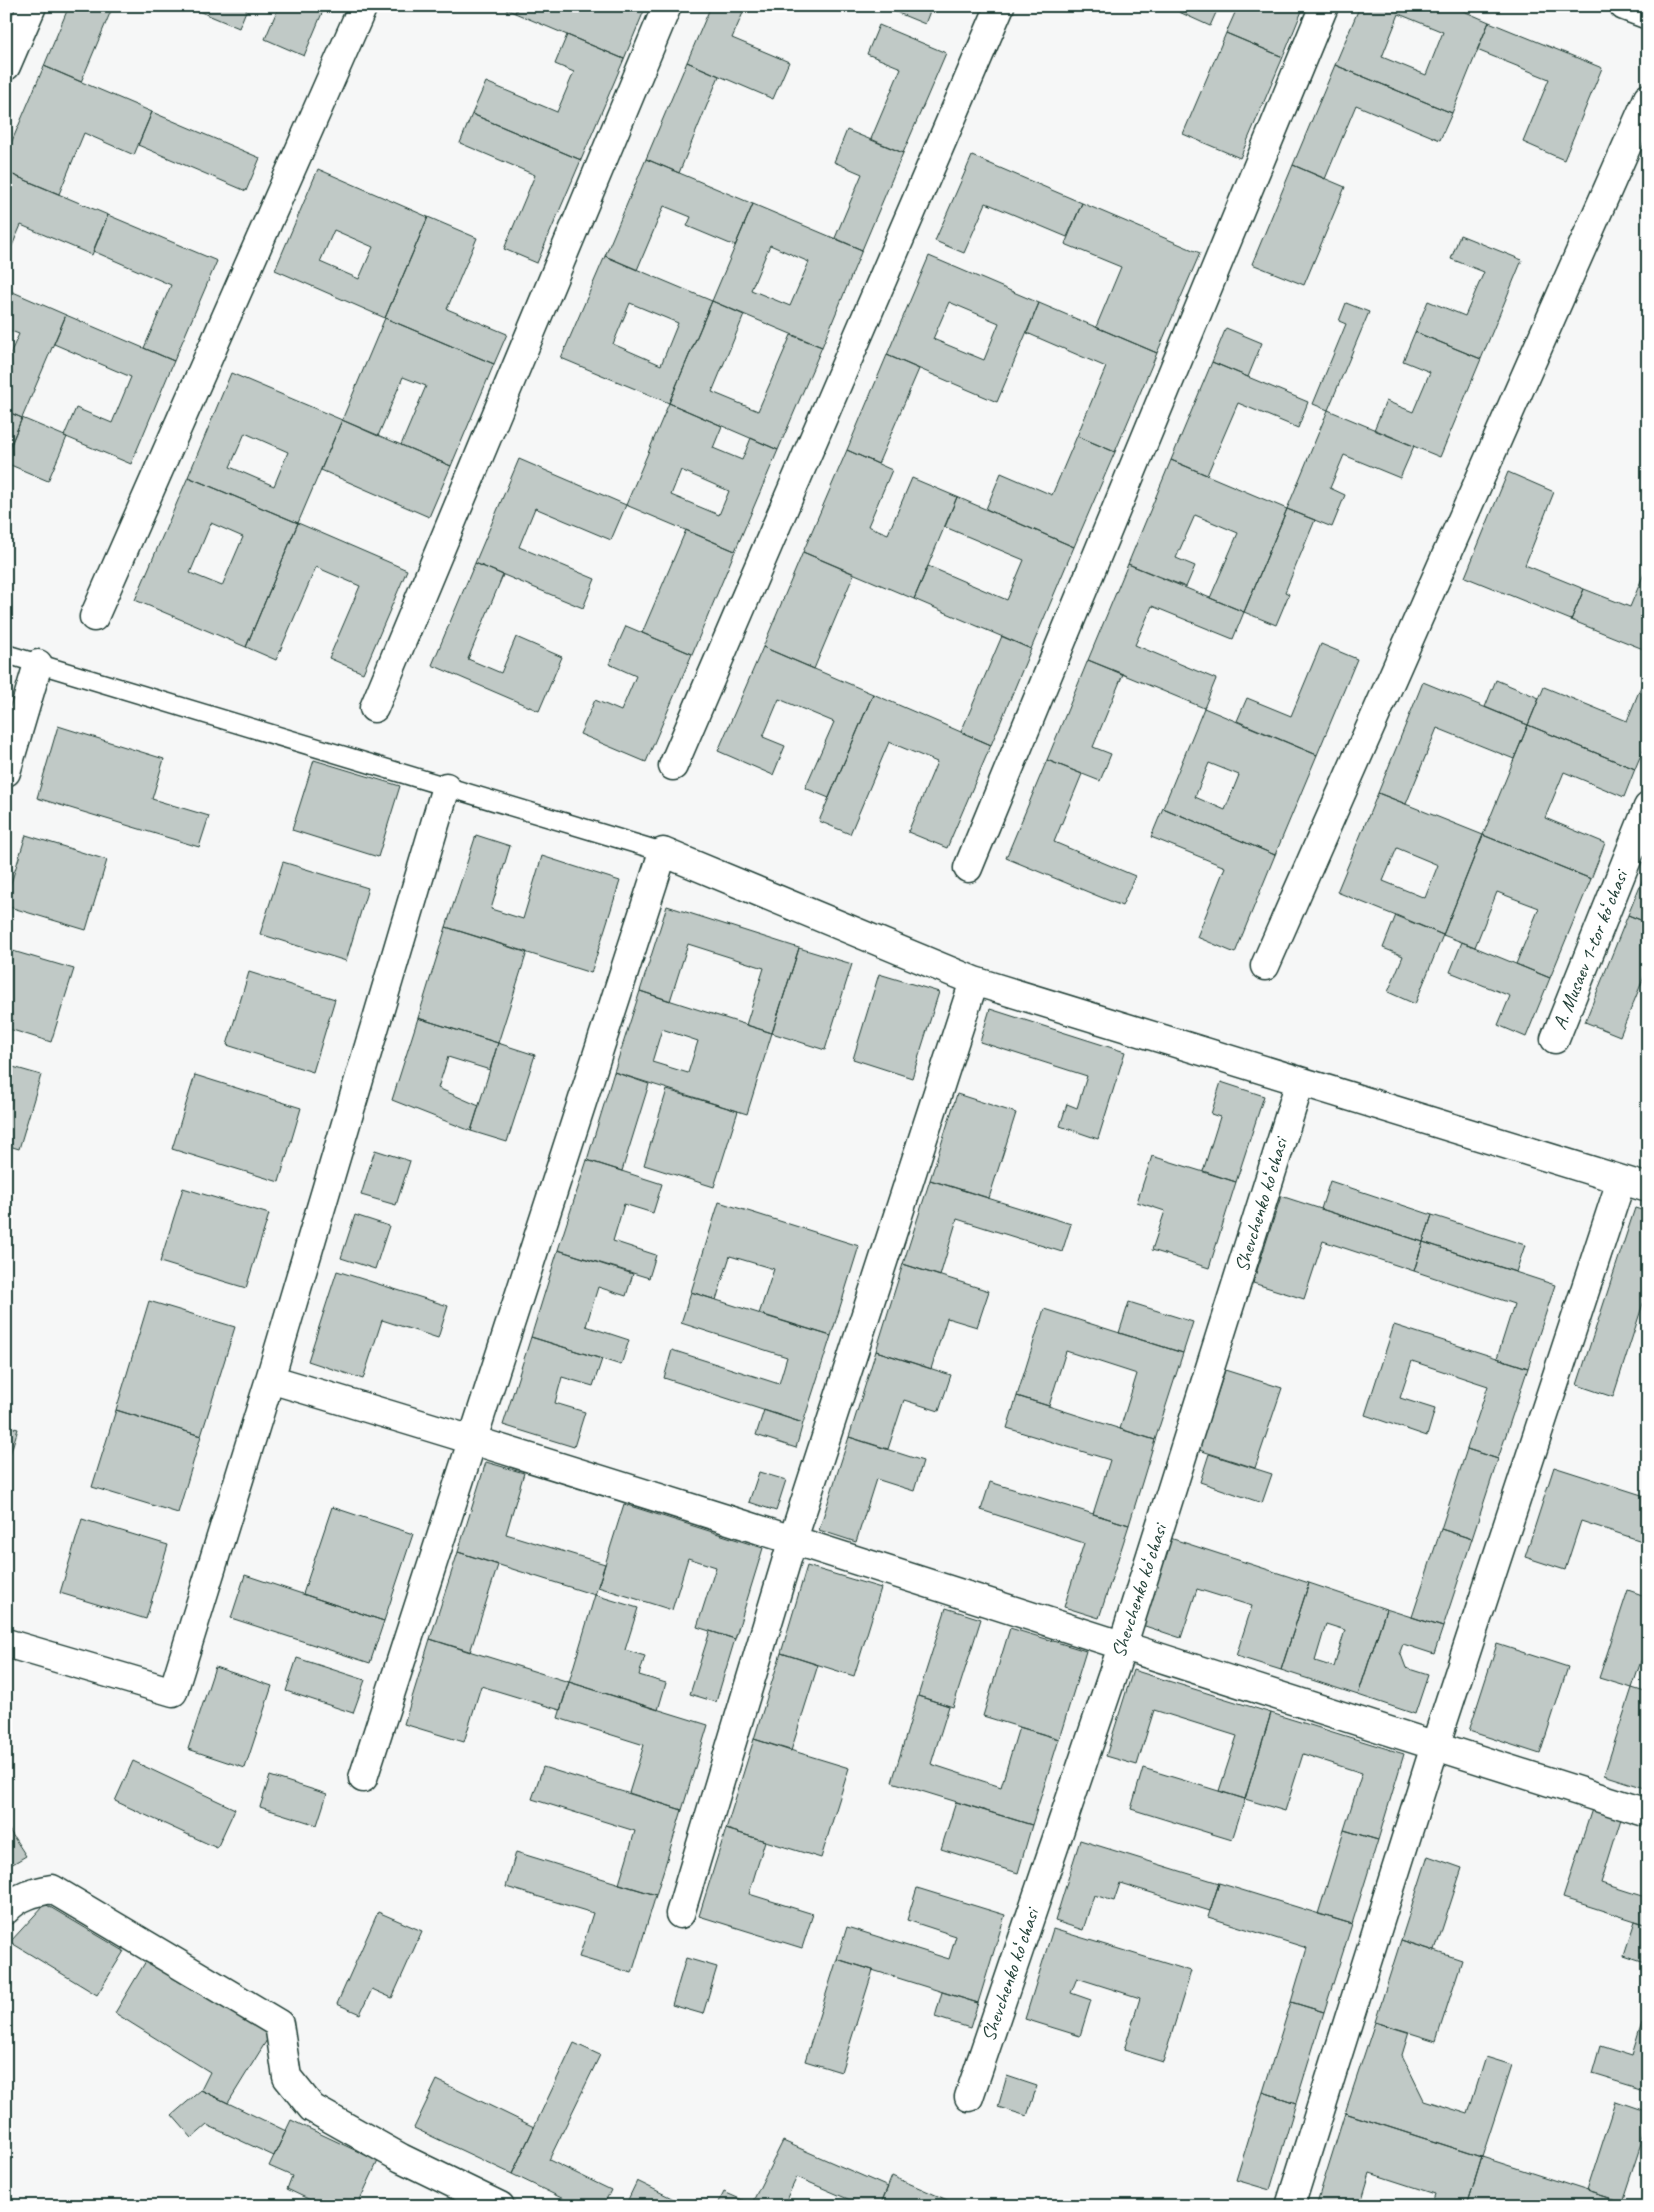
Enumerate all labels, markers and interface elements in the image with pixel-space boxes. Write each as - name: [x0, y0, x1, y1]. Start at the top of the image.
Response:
- street label: A. Musaev 1-tor koʻchasi: [1547, 865, 1634, 1033]
- street label: Shevchenko koʻchasi: [1229, 1133, 1294, 1275]
- street label: Shevchenko koʻchasi: [1106, 1519, 1173, 1661]
- street label: Shevchenko koʻchasi: [976, 1903, 1045, 2045]

